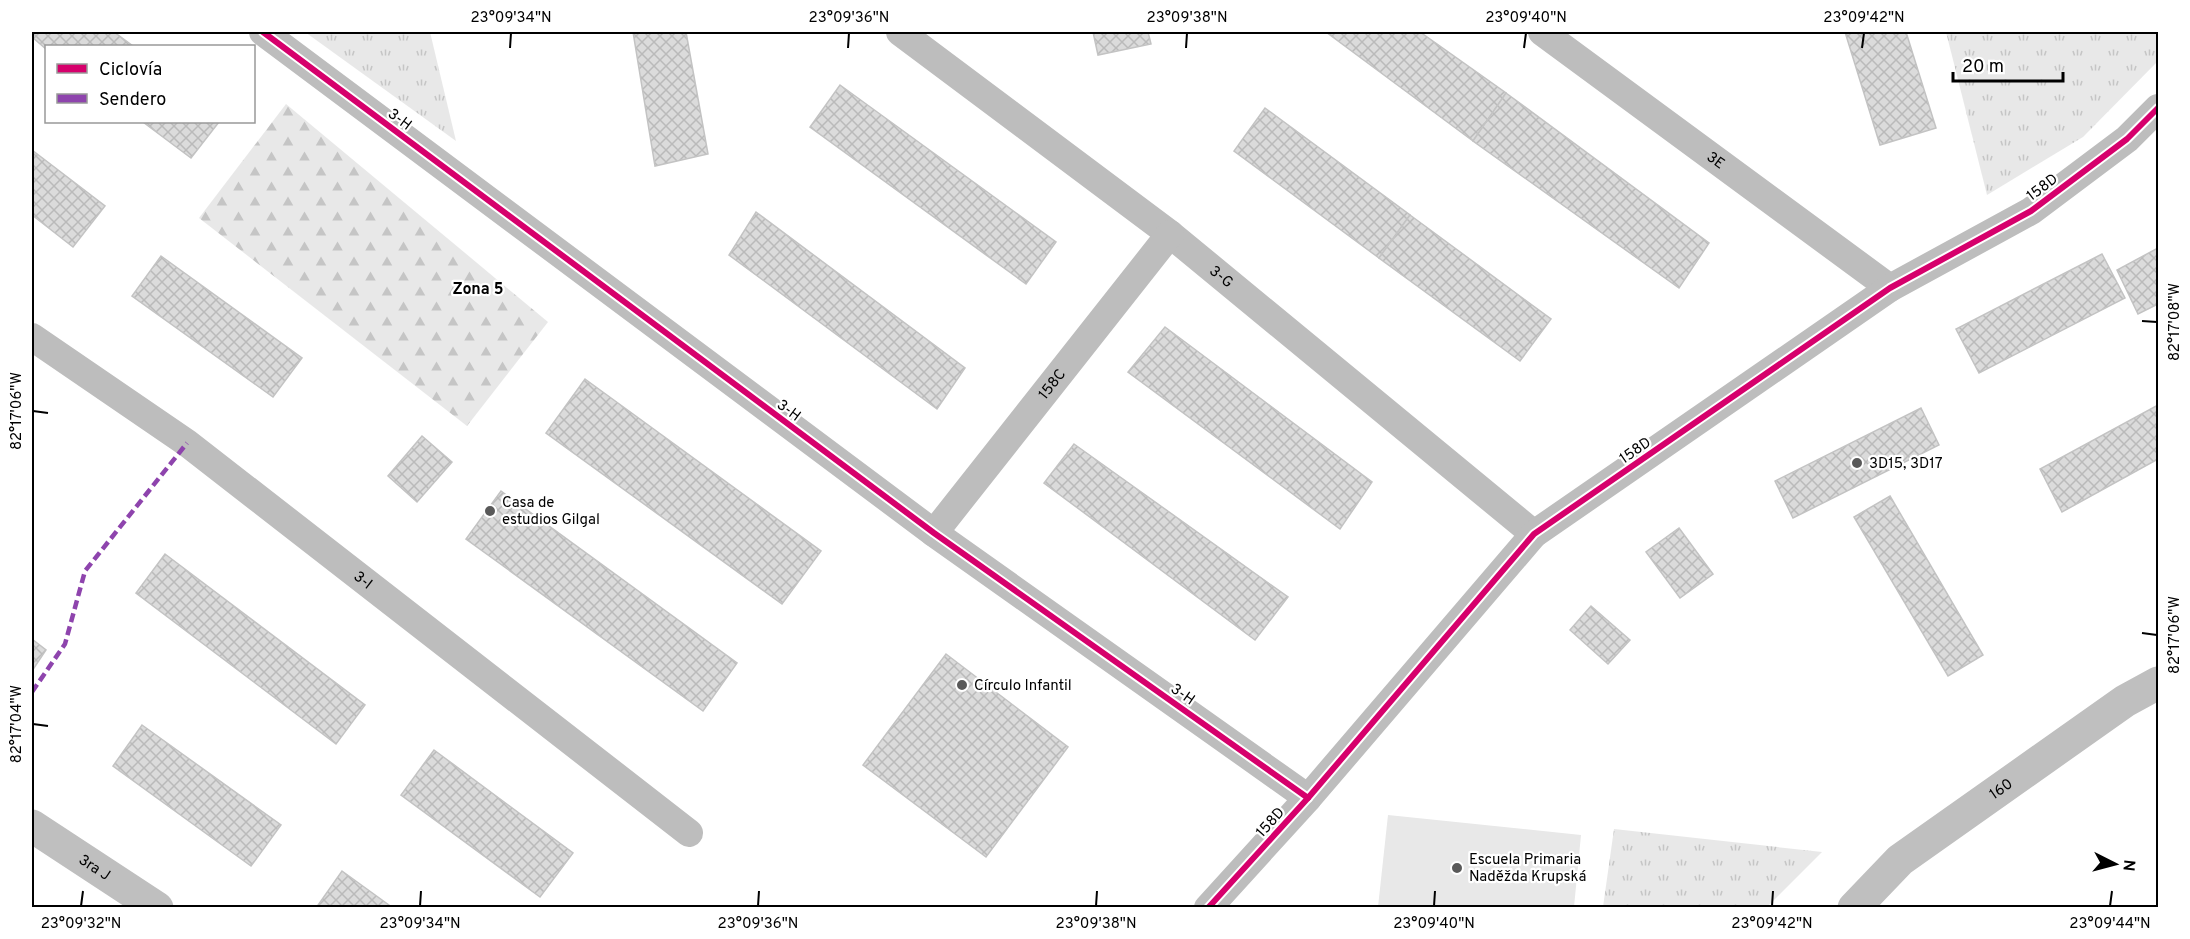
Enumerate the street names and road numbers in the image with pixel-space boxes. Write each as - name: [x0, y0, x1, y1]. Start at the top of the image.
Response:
- street label: 3-H: [383, 105, 415, 135]
- street label: 3E: [1702, 148, 1728, 174]
- street label: 158D: [2024, 170, 2062, 206]
- street label: 3-G: [1205, 262, 1236, 293]
- street label: 158C: [1035, 366, 1071, 404]
- street label: 3-H: [772, 396, 804, 426]
- street label: 158D: [1616, 434, 1655, 469]
- street label: 3-I: [349, 568, 376, 594]
- street label: 3-H: [1166, 680, 1198, 710]
- street label: 160: [1986, 775, 2017, 805]
- street label: 158D: [1253, 804, 1290, 842]
- street label: 3ra J: [74, 851, 113, 886]

